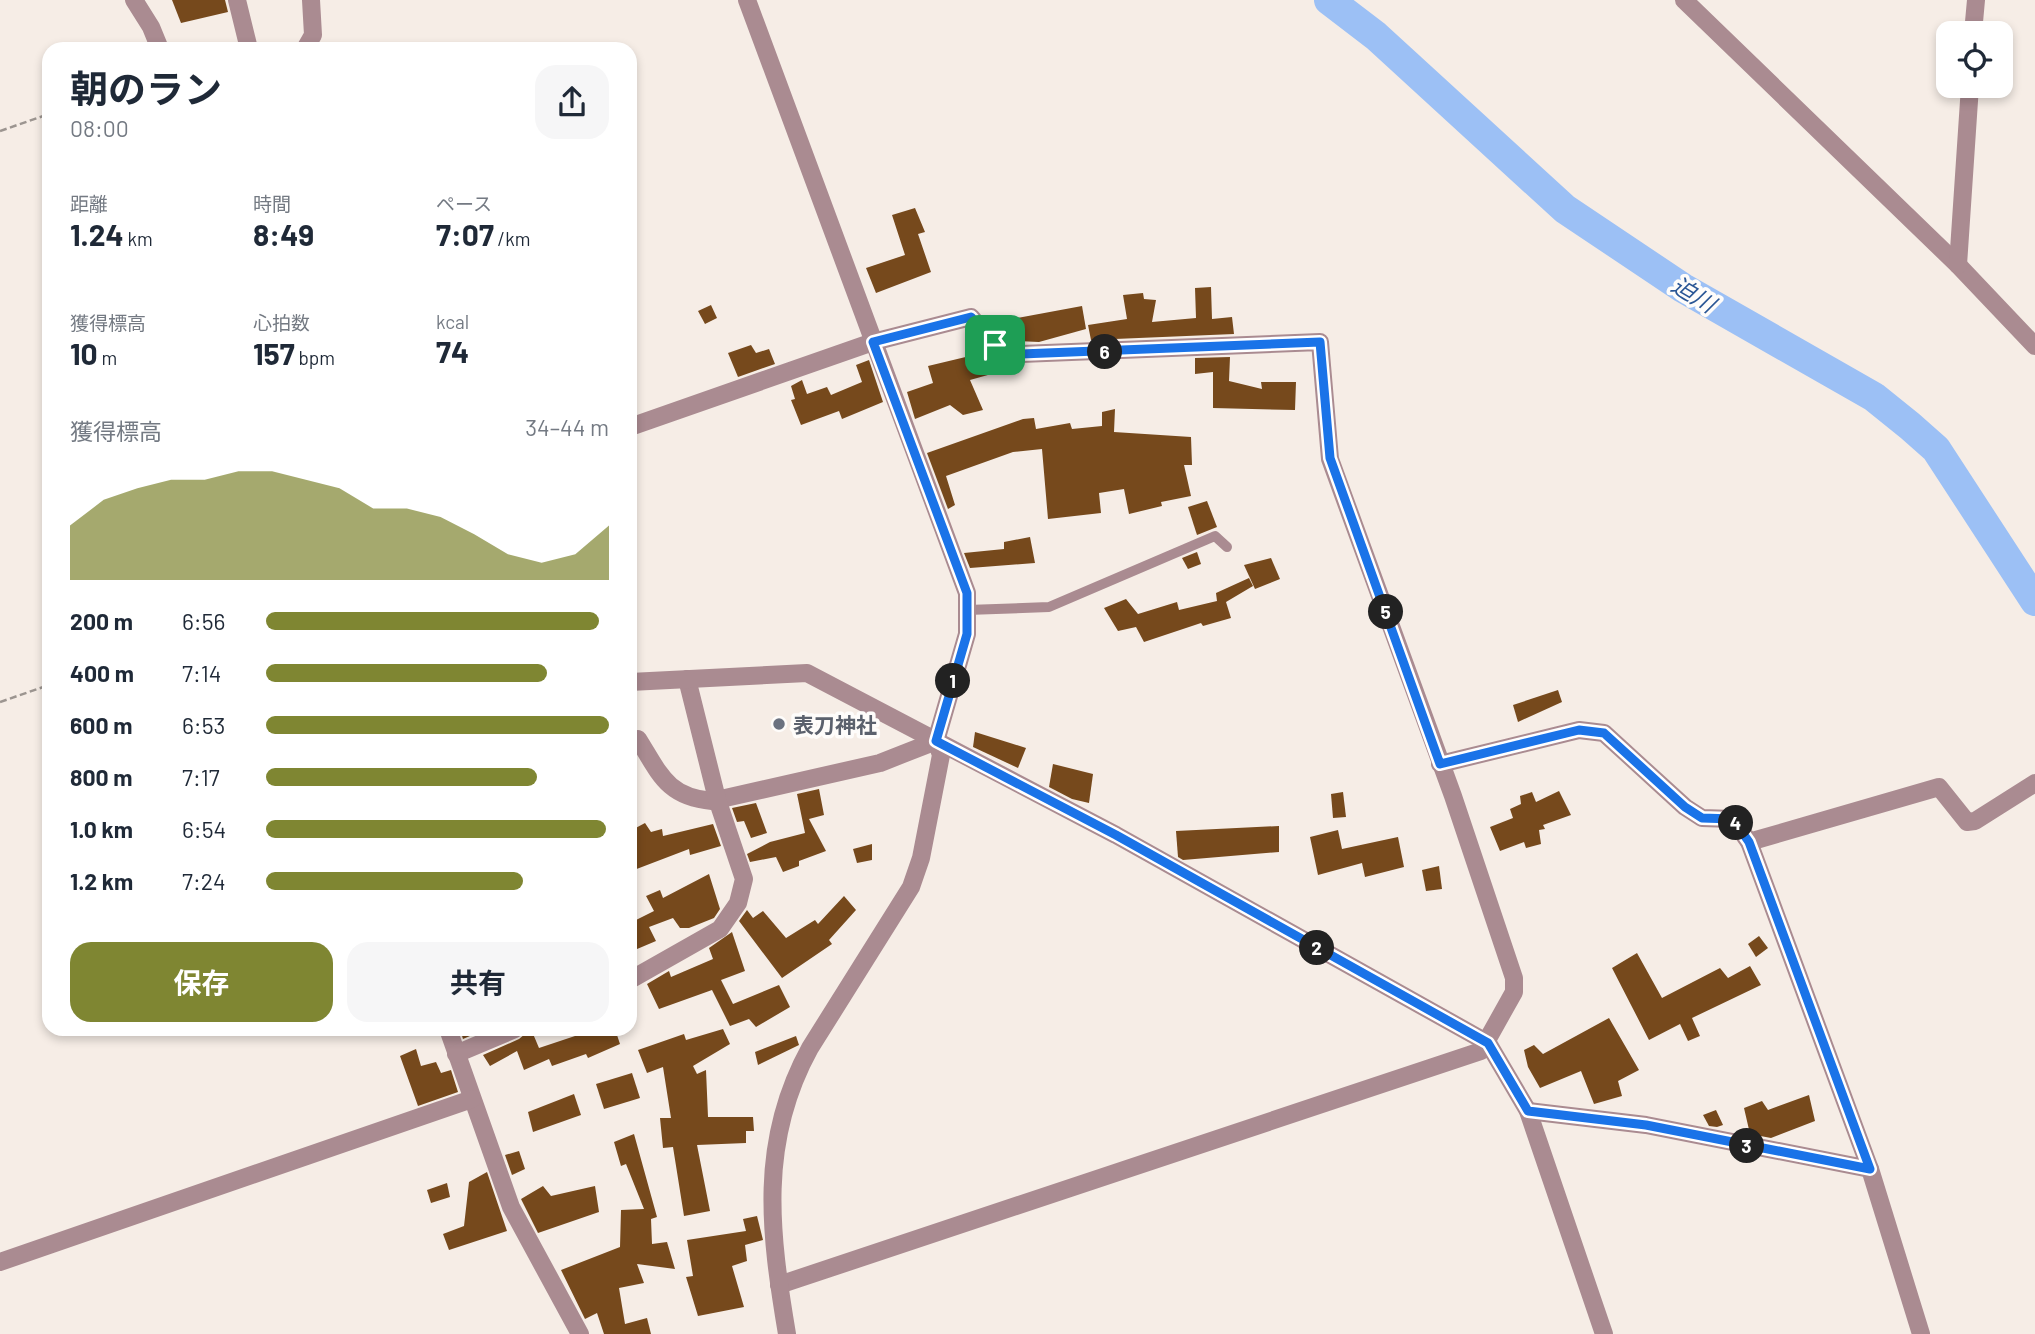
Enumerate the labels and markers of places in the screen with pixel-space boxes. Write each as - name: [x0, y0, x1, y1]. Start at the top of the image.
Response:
- pin: [965, 315, 1025, 375]
- pin: 6: [1088, 334, 1122, 370]
- pin: 5: [1368, 594, 1404, 630]
- pin: 1: [936, 664, 970, 698]
- place label: 表刀神社: [793, 712, 877, 737]
- marker: 表刀神社: [771, 716, 787, 732]
- pin: 4: [1718, 806, 1754, 840]
- pin: 2: [1300, 930, 1334, 965]
- pin: 3: [1730, 1128, 1764, 1164]

